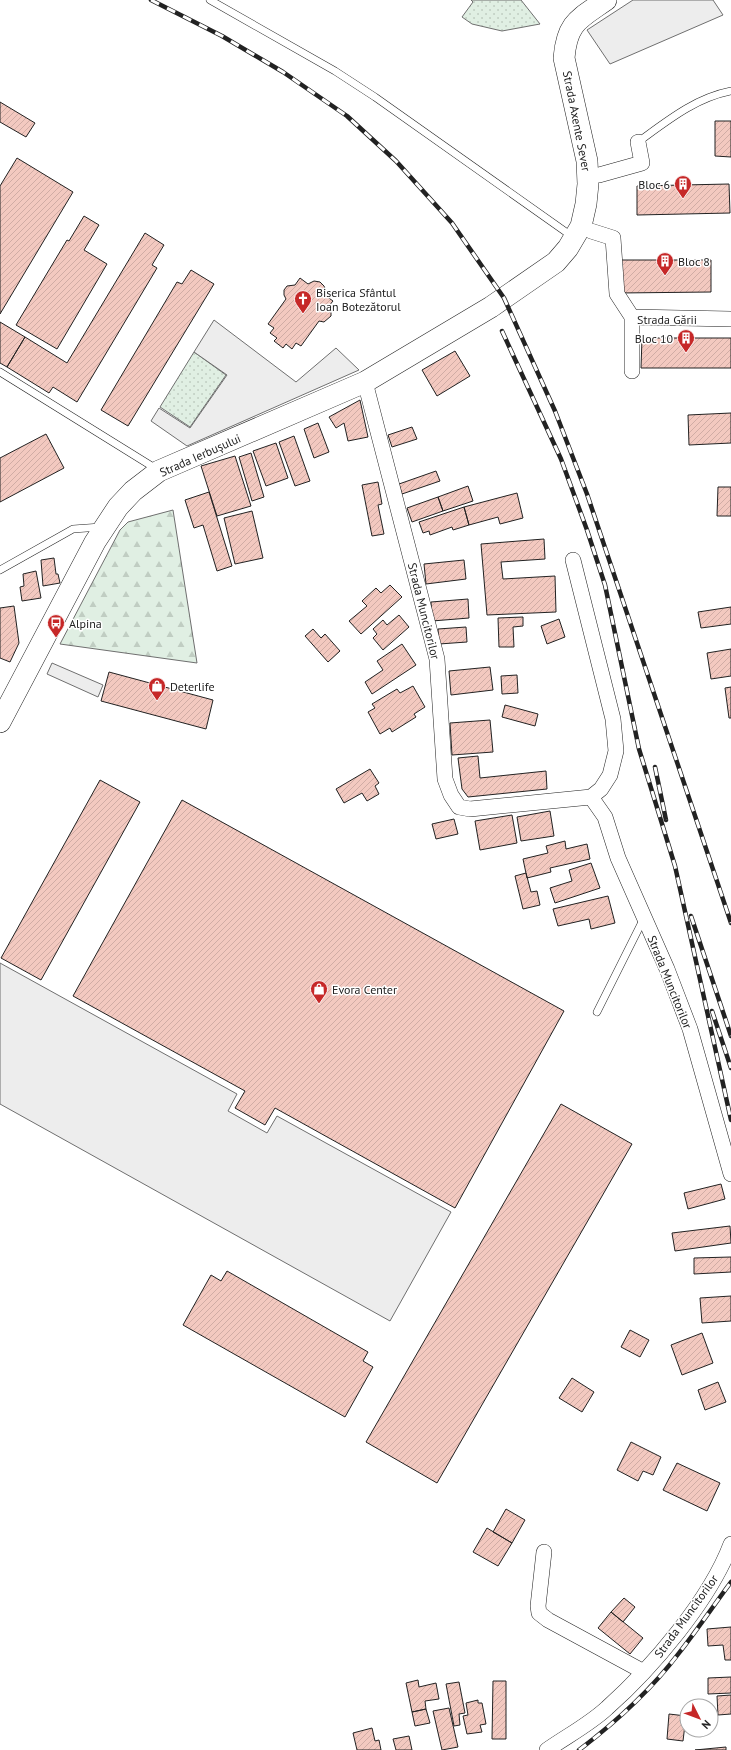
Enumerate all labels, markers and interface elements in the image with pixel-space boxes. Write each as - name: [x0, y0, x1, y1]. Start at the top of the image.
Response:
- street label: Strada Axente Sever: [560, 69, 594, 173]
- building icon: Bloc 6: [673, 174, 693, 199]
- place label: Bloc 6: [638, 177, 670, 192]
- building icon: Bloc 8: [655, 251, 675, 276]
- place label: Bloc 8: [678, 254, 710, 269]
- place label: Biserica Sfântul Ioan Botezătorul: [316, 285, 401, 314]
- church icon: Biserica Sfântul Ioan Botezătorul: [293, 289, 313, 314]
- street label: Strada Gării: [637, 312, 697, 327]
- building icon: Bloc 10: [676, 328, 696, 353]
- place label: Bloc 10: [635, 331, 673, 346]
- street label: Strada Ierbușului: [157, 430, 243, 480]
- street label: Strada Muncitorilor: [405, 561, 443, 661]
- bus stop icon: Alpina: [46, 613, 66, 638]
- place label: Alpina: [69, 616, 102, 631]
- shop icon: Deterlife: [147, 676, 167, 701]
- place label: Deterlife: [170, 679, 215, 694]
- street label: Strada Muncitorilor: [645, 933, 695, 1031]
- shop icon: Evora Center: [309, 979, 329, 1004]
- place label: Evora Center: [332, 982, 397, 997]
- street label: Strada Muncitorilor: [651, 1572, 721, 1660]
- north arrow: [679, 1698, 719, 1738]
- text: N: [699, 1717, 714, 1732]

